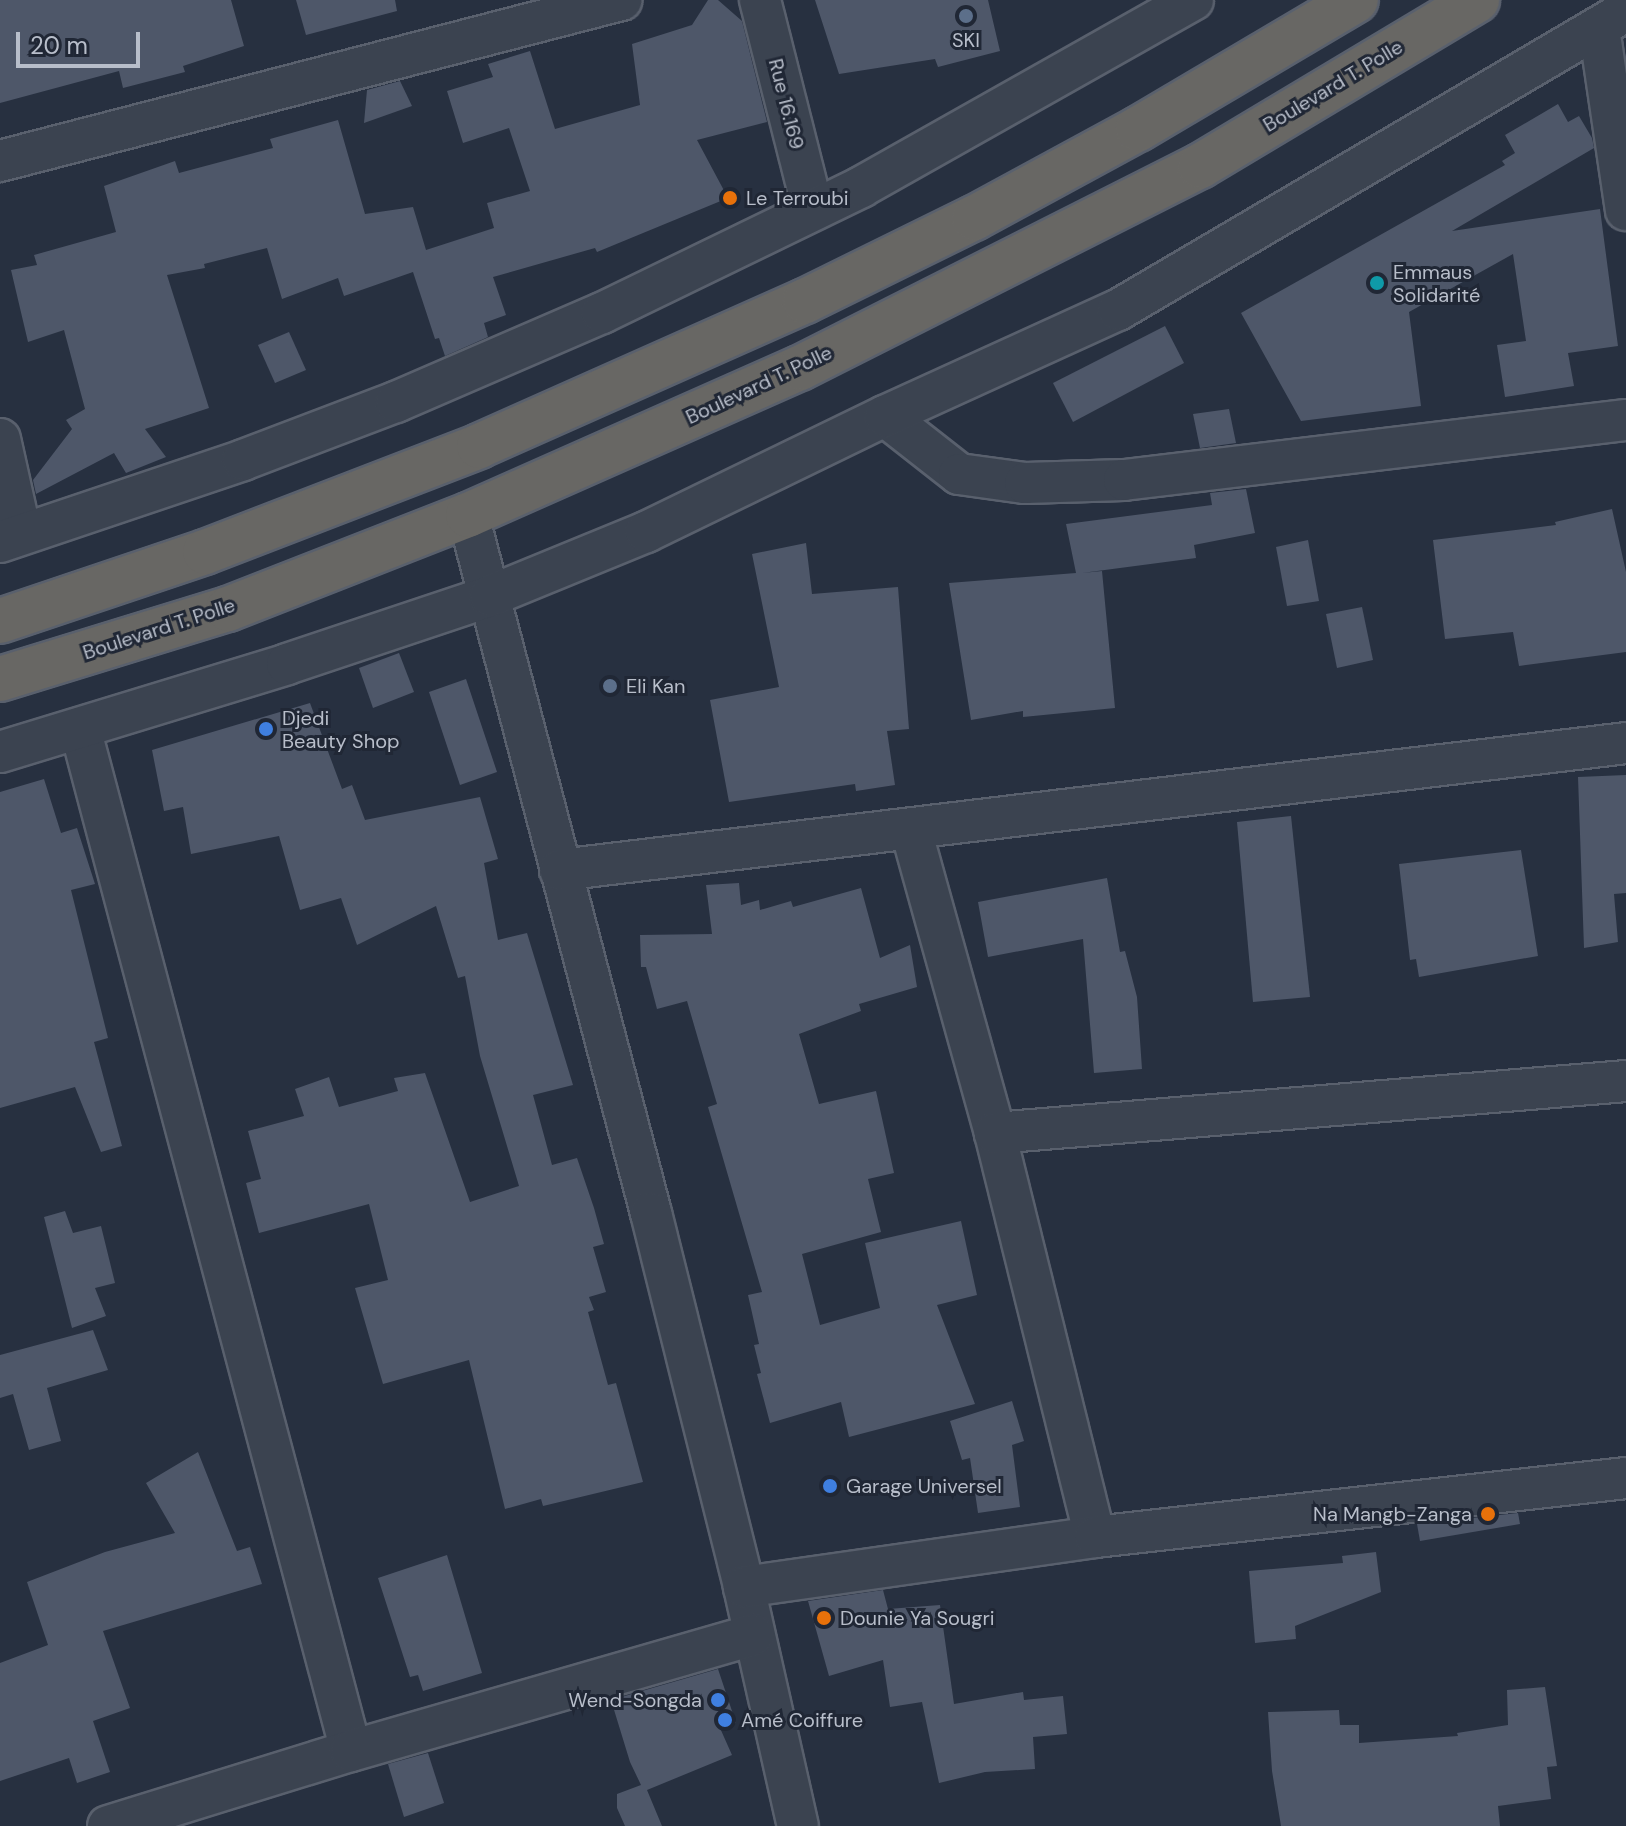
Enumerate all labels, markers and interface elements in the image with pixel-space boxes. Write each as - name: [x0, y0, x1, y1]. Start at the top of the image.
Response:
- marker: SKI: [957, 7, 975, 25]
- scale bar: [20, 16, 144, 66]
- place label: SKI: [952, 28, 980, 52]
- text: 20 m: [30, 30, 88, 61]
- street label: Boulevard T. Polle: [1259, 35, 1407, 137]
- street label: Rue 16.169: [763, 56, 809, 152]
- place label: Le Terroubi: [746, 186, 849, 210]
- marker: Le Terroubi: [721, 189, 739, 207]
- place label: Emmaus Solidarité: [1393, 260, 1480, 307]
- marker: Emmaus Solidarité: [1368, 274, 1386, 292]
- street label: Boulevard T. Polle: [682, 341, 836, 429]
- street label: Boulevard T. Polle: [80, 593, 238, 665]
- place label: Eli Kan: [626, 674, 685, 698]
- marker: Eli Kan: [601, 677, 619, 695]
- place label: Djedi Beauty Shop: [282, 706, 400, 753]
- marker: Djedi Beauty Shop: [257, 720, 275, 738]
- place label: Garage Universel: [846, 1474, 1002, 1498]
- marker: Garage Universel: [821, 1477, 839, 1495]
- place label: Na Mangb-Zanga: [1313, 1502, 1472, 1526]
- marker: Na Mangb-Zanga: [1479, 1505, 1497, 1523]
- place label: Dounie Ya Sougri: [840, 1606, 995, 1630]
- marker: Dounie Ya Sougri: [815, 1609, 833, 1627]
- place label: Wend-Songda: [568, 1688, 702, 1712]
- marker: Wend-Songda: [709, 1691, 727, 1709]
- place label: Amé Coiffure: [741, 1708, 863, 1732]
- marker: Amé Coiffure: [716, 1711, 734, 1729]

